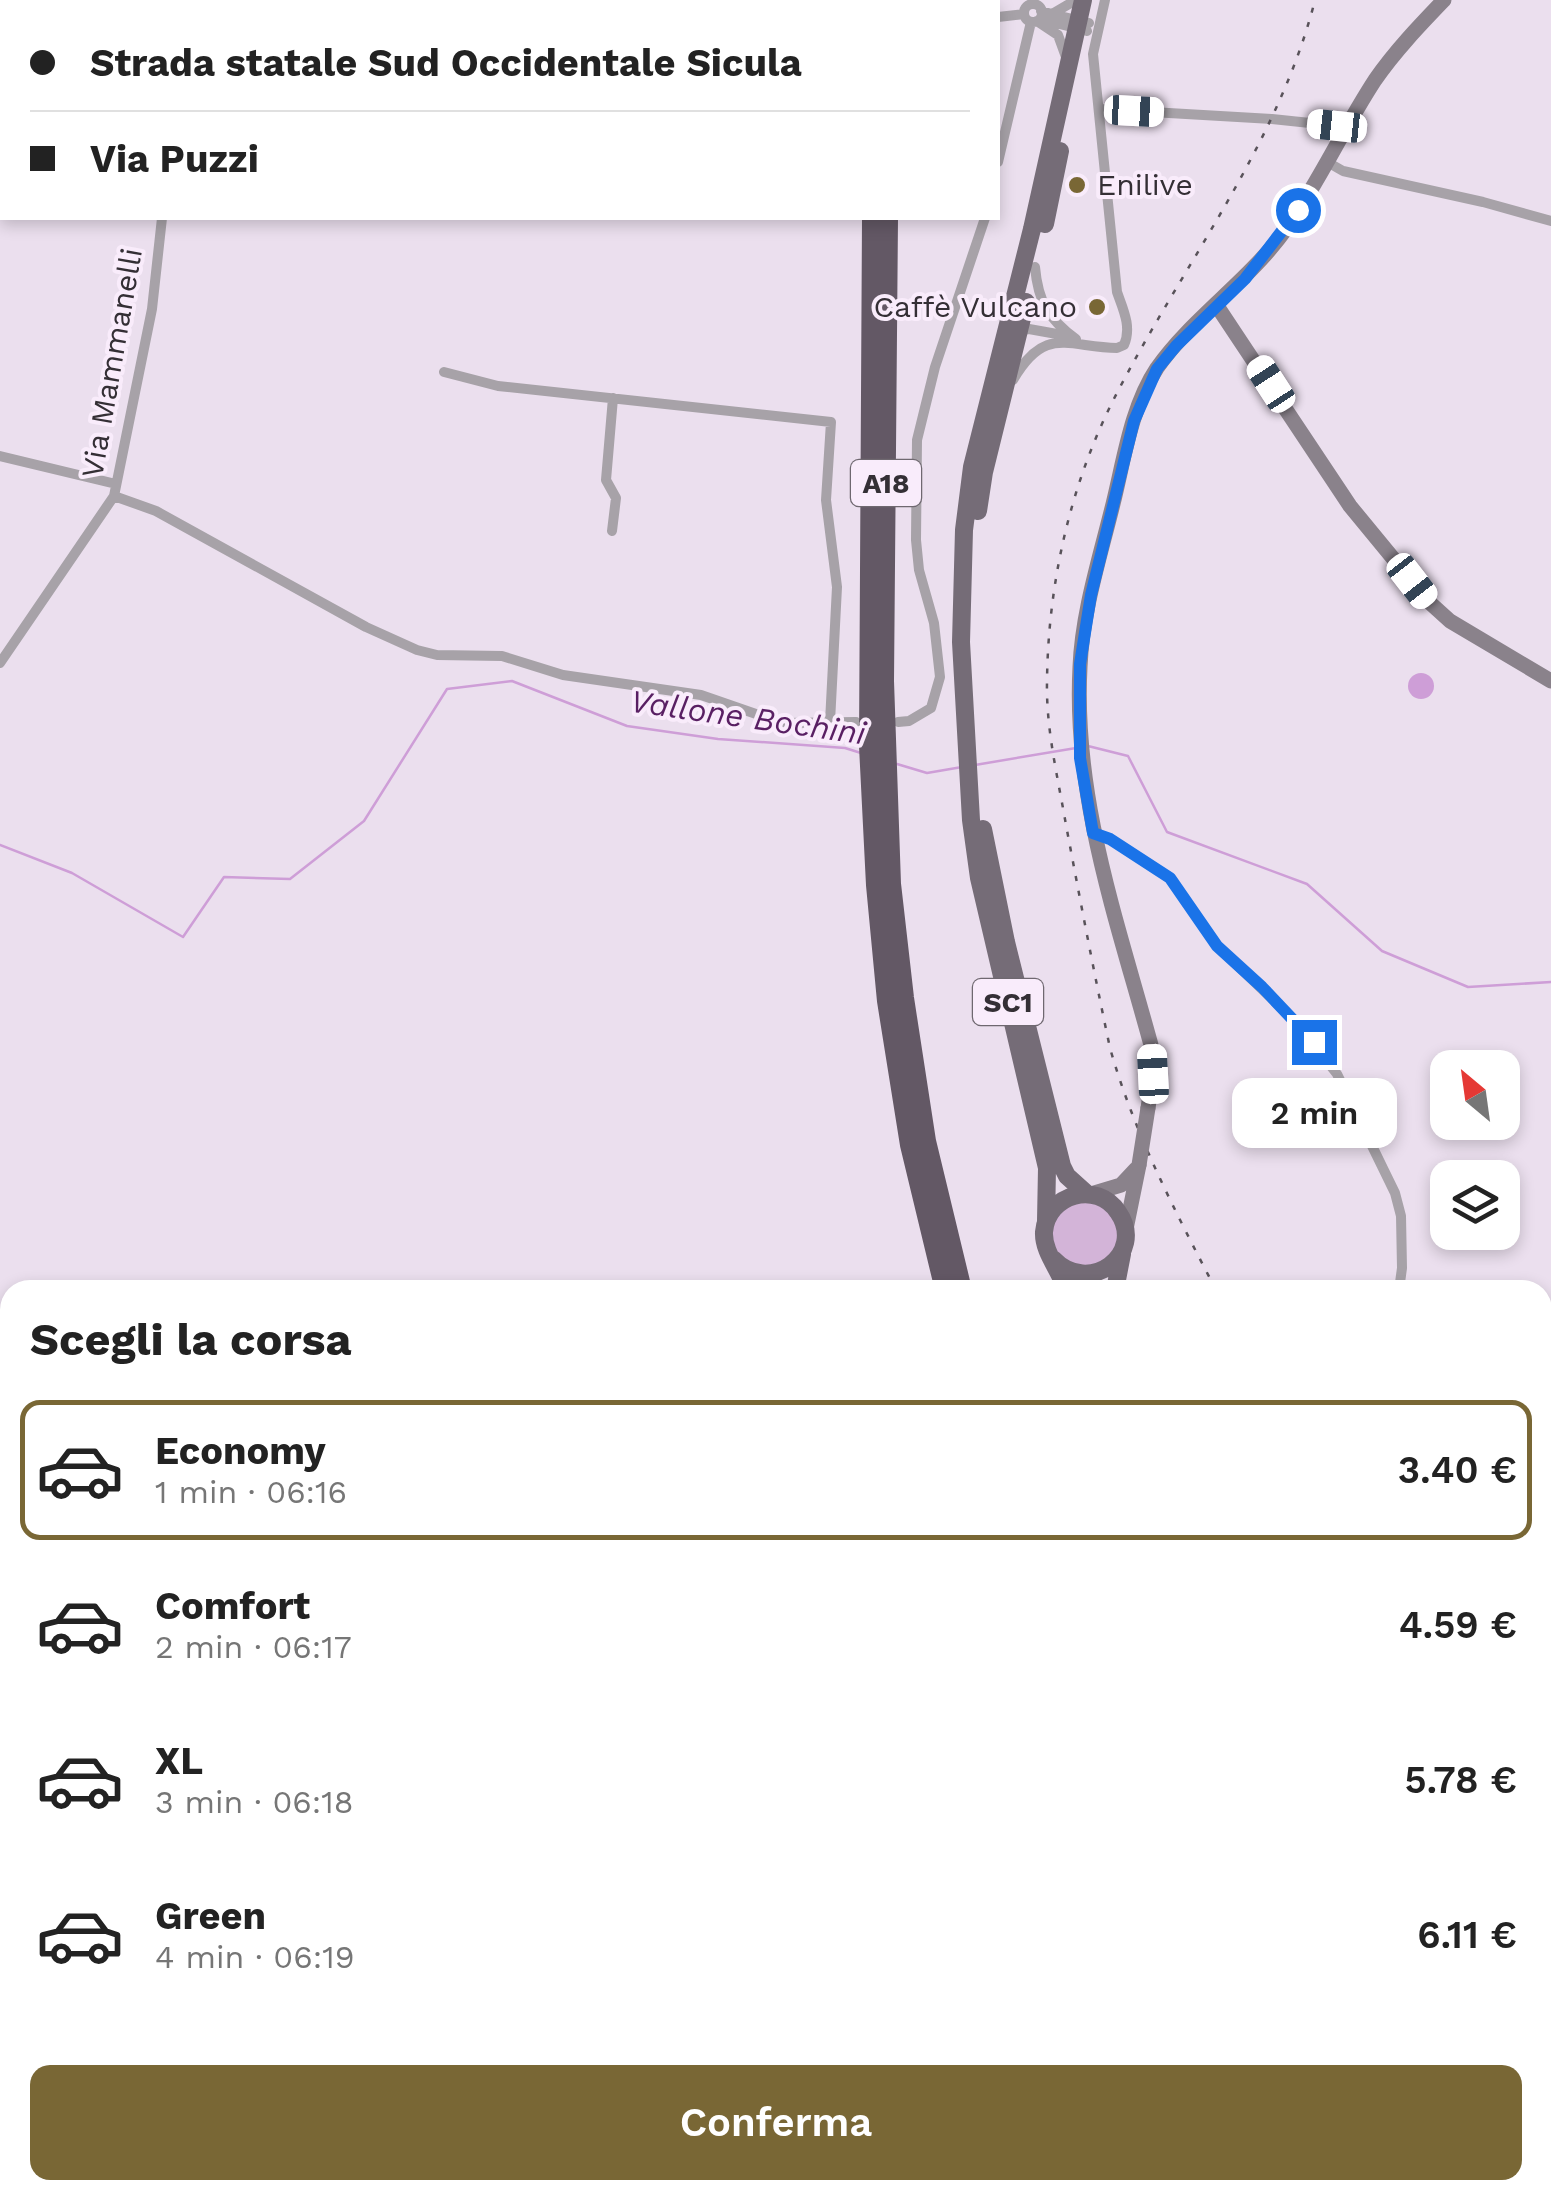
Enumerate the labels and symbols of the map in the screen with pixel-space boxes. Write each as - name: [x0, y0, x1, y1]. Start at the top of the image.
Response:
- car: [1103, 94, 1165, 128]
- car: [1306, 108, 1368, 144]
- place label: Enilive: [1097, 167, 1193, 202]
- marker: Enilive: [1066, 174, 1088, 196]
- route start: [1276, 188, 1321, 233]
- street label: Via Mammanelli: [74, 245, 149, 481]
- place label: Caffè Vulcano: [873, 289, 1077, 324]
- marker: Caffè Vulcano: [1086, 296, 1108, 318]
- car: [1242, 351, 1300, 417]
- road number: A18: [851, 460, 921, 506]
- car: [1382, 548, 1442, 614]
- water label: Vallone Bochini: [628, 682, 868, 752]
- road number: SC1: [973, 979, 1043, 1025]
- route end: [1292, 1020, 1337, 1065]
- car: [1136, 1043, 1170, 1105]
- north arrow: [1430, 1050, 1520, 1140]
- callout: 2 min: [1232, 1077, 1396, 1147]

